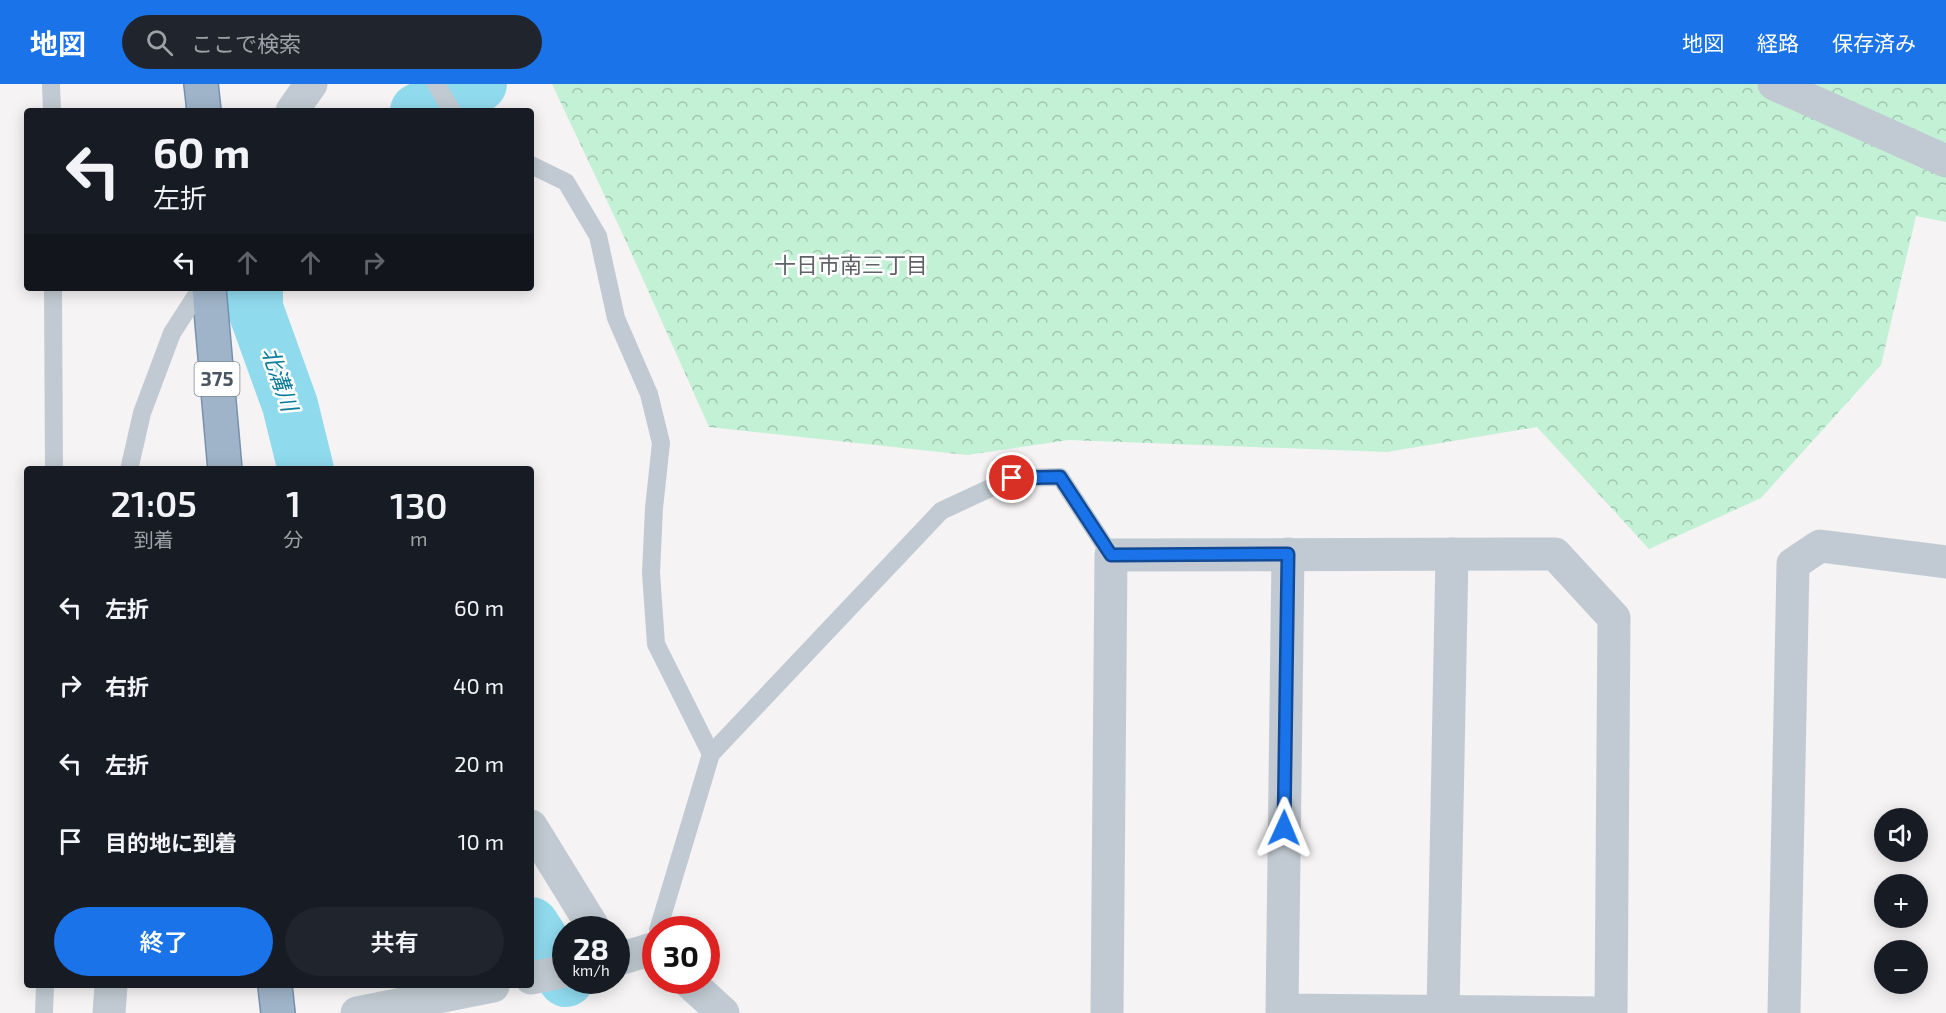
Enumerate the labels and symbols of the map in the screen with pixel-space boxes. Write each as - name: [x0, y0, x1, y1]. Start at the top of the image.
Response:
- district label: 十日市南三丁目: [774, 251, 928, 277]
- water label: 北溝川: [258, 343, 305, 416]
- road number: 375: [194, 362, 240, 396]
- pin: [986, 452, 1037, 503]
- position arrow: [1252, 796, 1316, 860]
- speed limit sign: 30: [642, 916, 720, 994]

